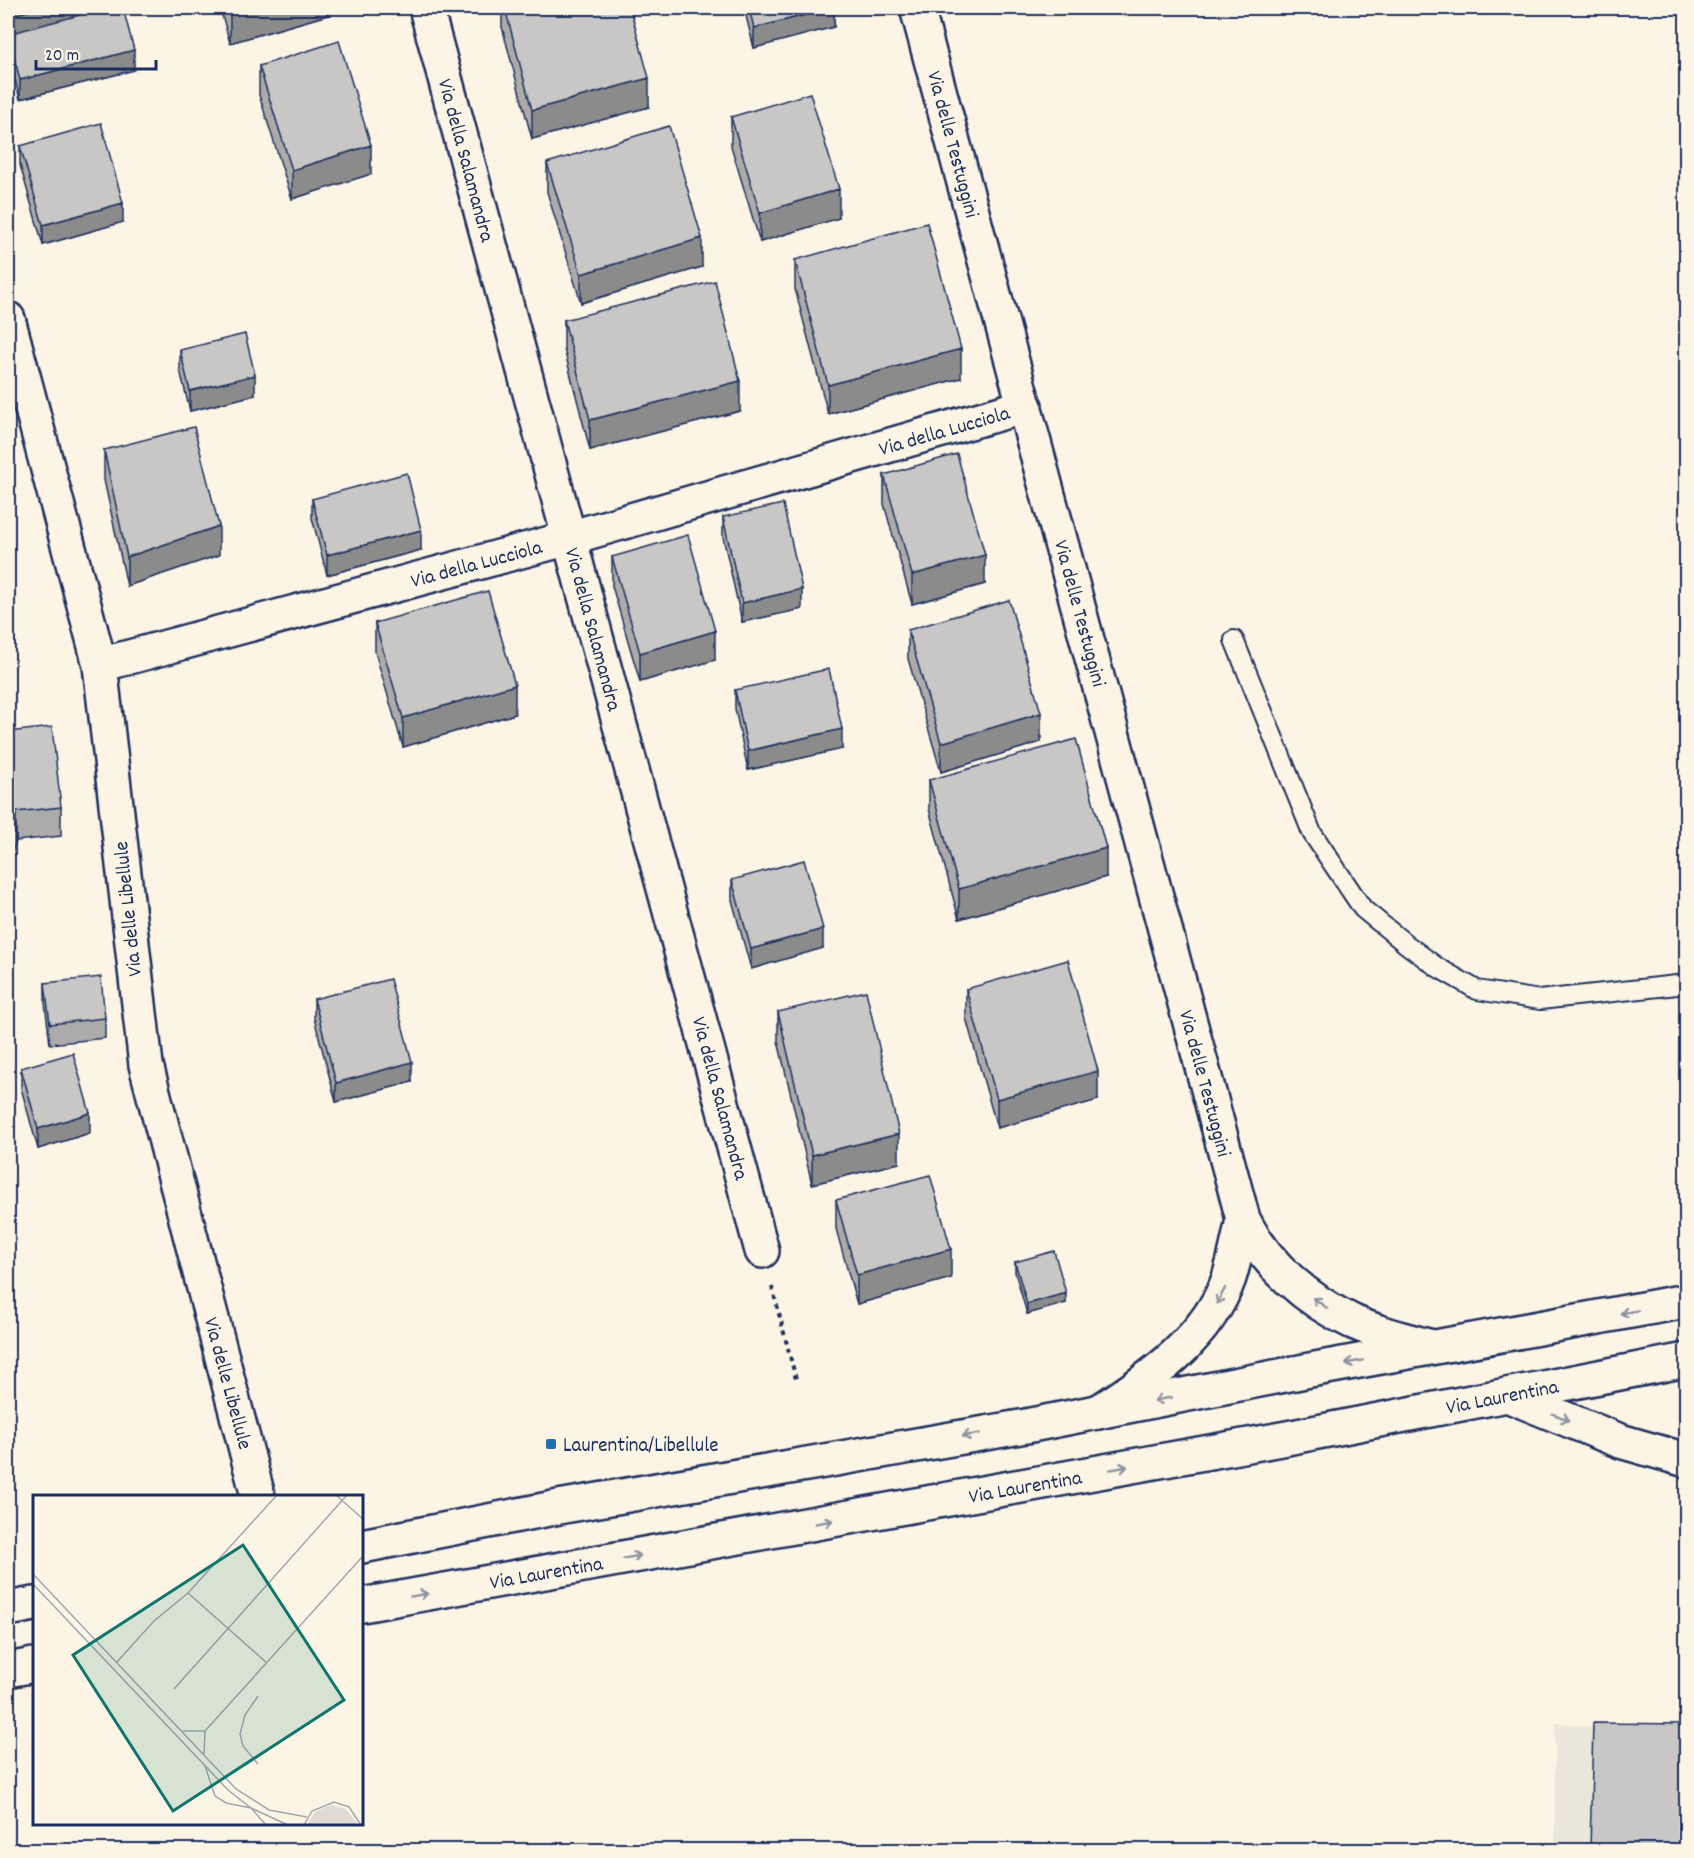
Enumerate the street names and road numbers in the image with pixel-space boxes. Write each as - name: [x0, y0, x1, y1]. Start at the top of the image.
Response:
- street label: Via delle Testuggini: [917, 68, 985, 222]
- street label: Via della Salamandra: [428, 76, 501, 247]
- street label: Via della Lucciola: [876, 400, 1015, 466]
- street label: Via della Lucciola: [408, 534, 547, 598]
- street label: Via delle Testuggini: [1044, 537, 1112, 691]
- street label: Via della Salamandra: [555, 545, 628, 716]
- street label: Via delle Libellule: [108, 840, 152, 978]
- street label: Via delle Testuggini: [1169, 1007, 1237, 1161]
- street label: Via della Salamandra: [682, 1014, 755, 1185]
- street label: Via delle Libellule: [194, 1314, 258, 1453]
- street label: Via Laurentina: [1444, 1373, 1562, 1425]
- street label: Via Laurentina: [967, 1464, 1085, 1514]
- street label: Via Laurentina: [488, 1550, 606, 1600]

